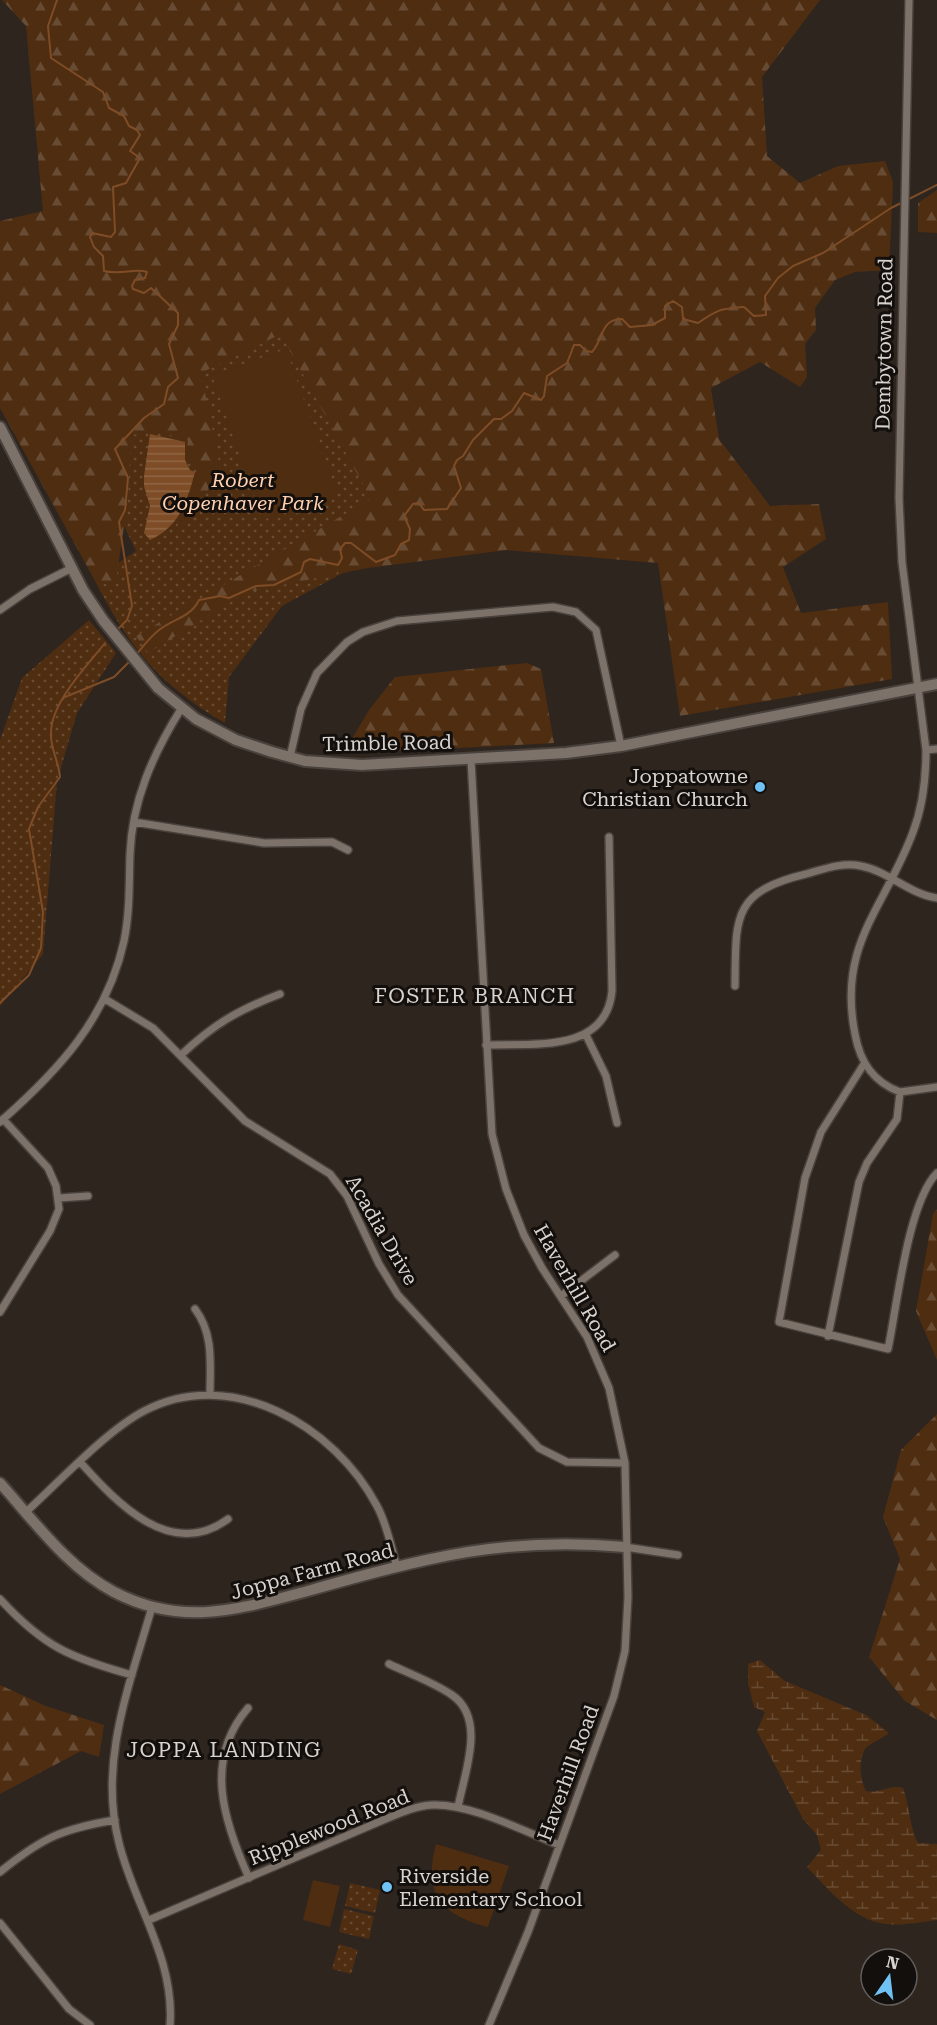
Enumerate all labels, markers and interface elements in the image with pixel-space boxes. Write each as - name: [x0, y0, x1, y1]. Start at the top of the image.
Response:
- street label: Dembytown Road: [870, 258, 898, 430]
- park label: Robert Copenhaver Park: [162, 468, 324, 515]
- street label: Trimble Road: [322, 730, 452, 756]
- place label: Joppatowne Christian Church: [582, 764, 748, 811]
- marker: Joppatowne Christian Church: [753, 780, 767, 794]
- district label: FOSTER BRANCH: [374, 984, 576, 1008]
- street label: Acadia Drive: [341, 1171, 423, 1289]
- street label: Haverhill Road: [529, 1220, 621, 1356]
- street label: Joppa Farm Road: [228, 1538, 396, 1604]
- street label: Haverhill Road: [532, 1702, 604, 1844]
- district label: JOPPA LANDING: [126, 1738, 322, 1762]
- street label: Ripplewood Road: [245, 1784, 413, 1870]
- place label: Riverside Elementary School: [399, 1864, 582, 1911]
- marker: Riverside Elementary School: [380, 1880, 394, 1894]
- north arrow: [859, 1947, 919, 2007]
- text: N: [884, 1952, 901, 1974]

